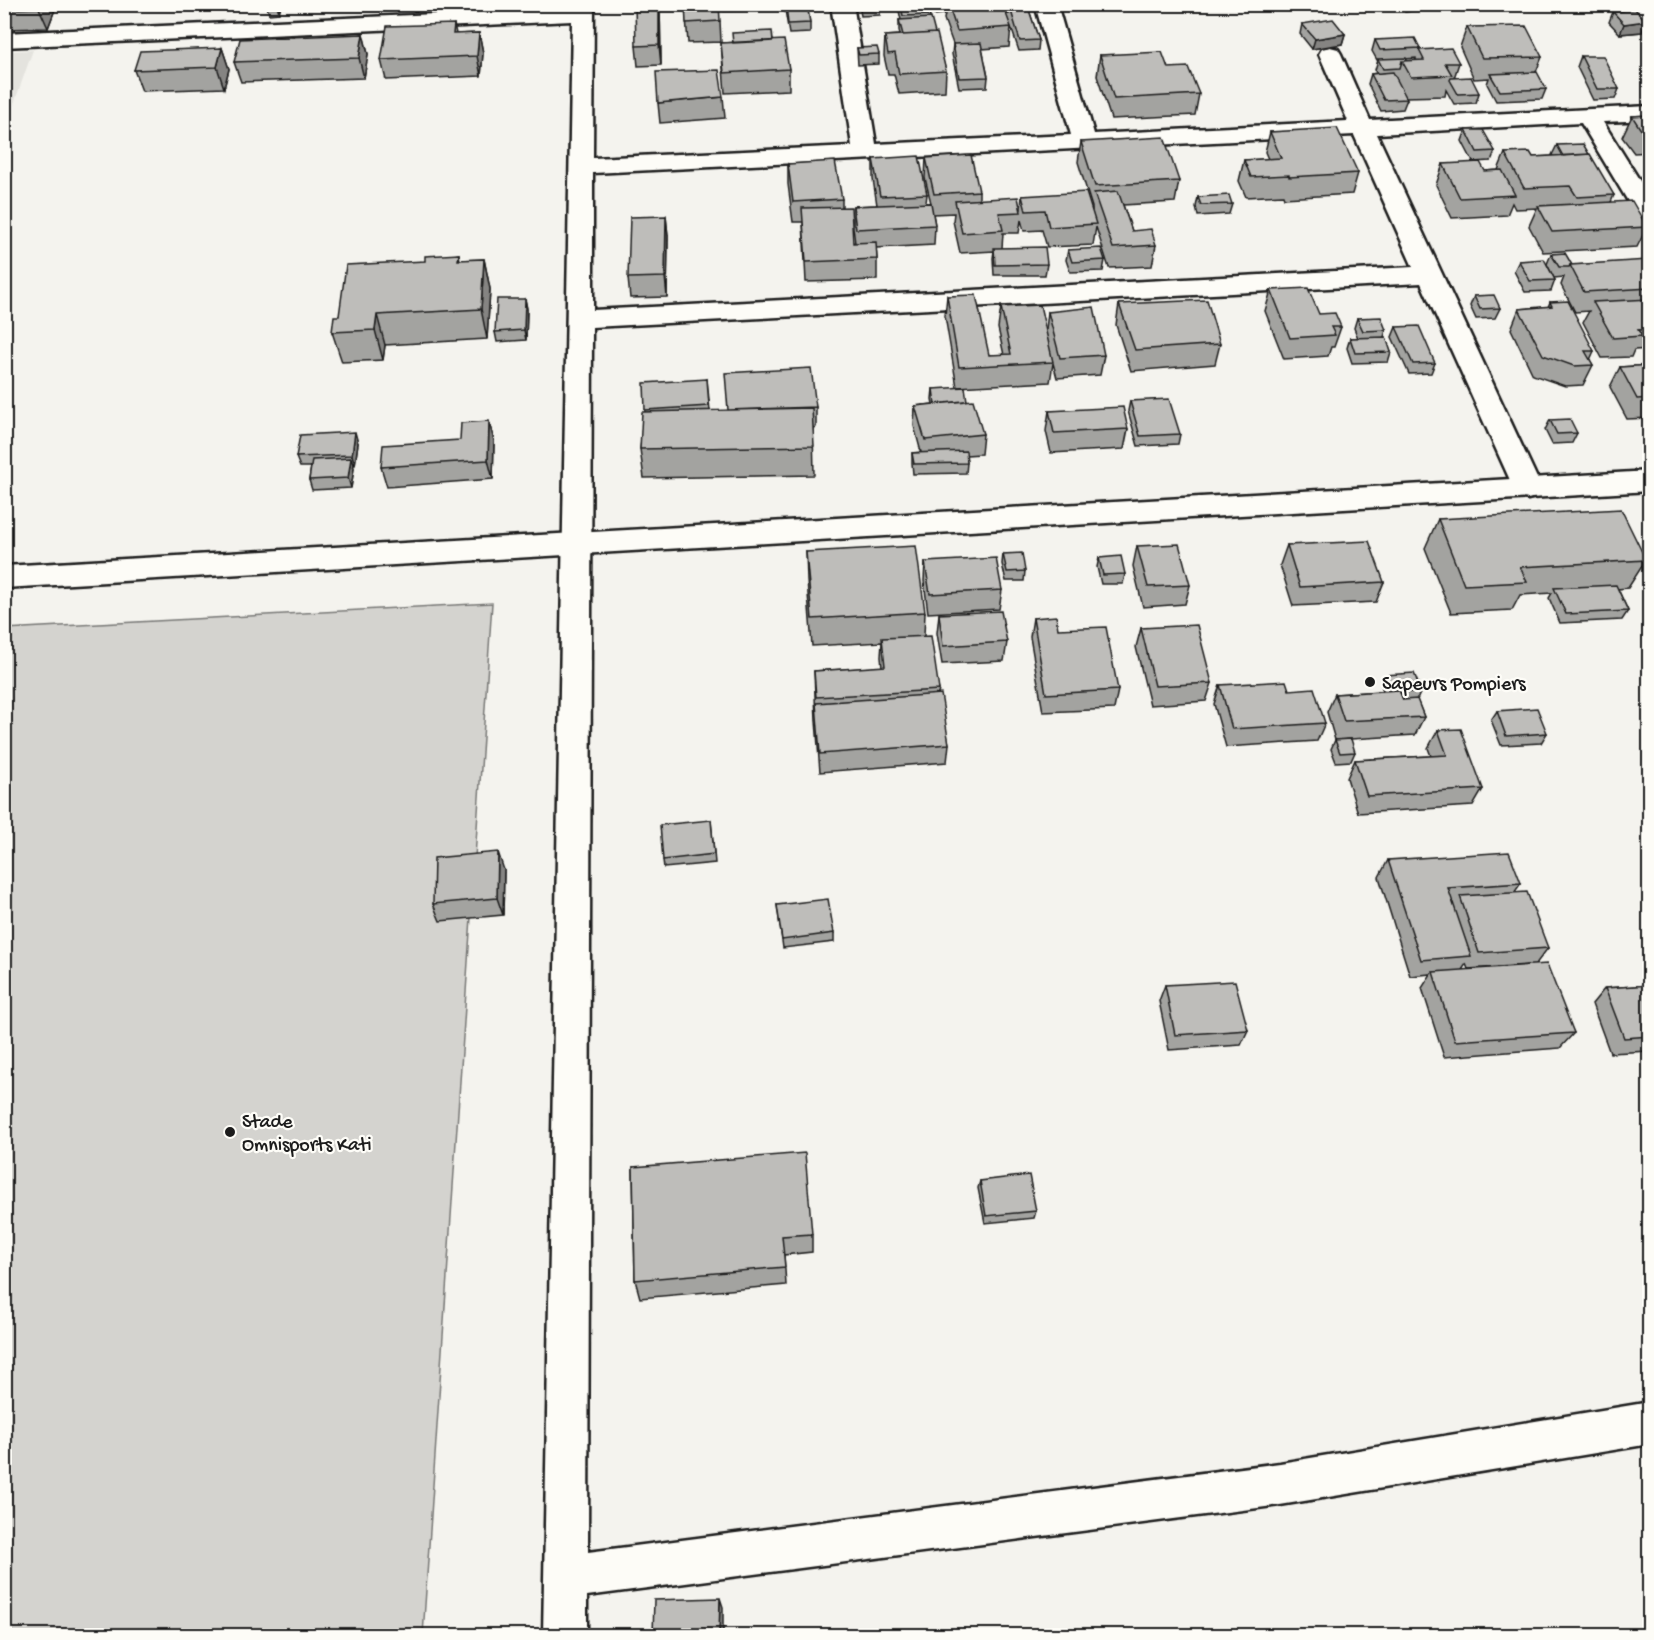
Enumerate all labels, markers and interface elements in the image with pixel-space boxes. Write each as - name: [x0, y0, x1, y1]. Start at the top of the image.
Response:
- place label: Sapeurs Pompiers: [1382, 674, 1526, 697]
- marker: Sapeurs Pompiers: [1363, 675, 1377, 689]
- place label: Stade Omnisports Kati: [242, 1112, 372, 1158]
- marker: Stade Omnisports Kati: [223, 1125, 237, 1139]

